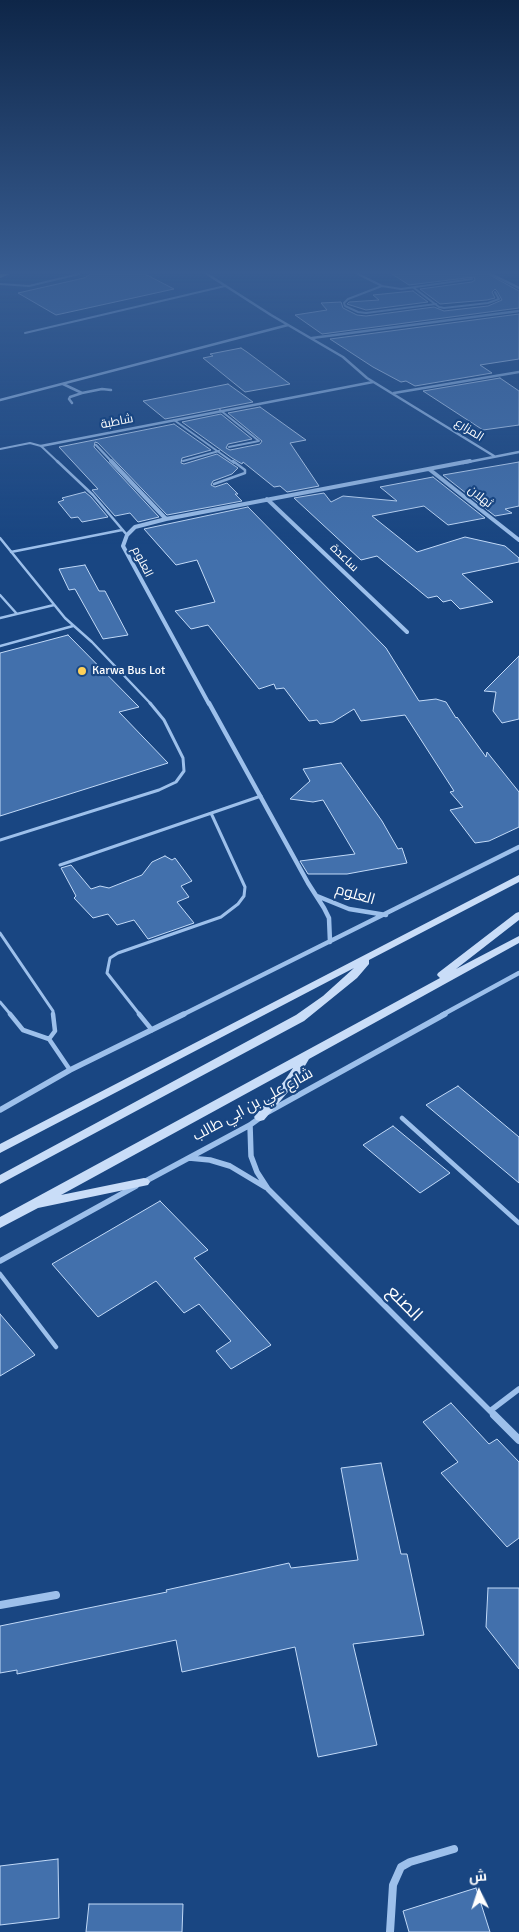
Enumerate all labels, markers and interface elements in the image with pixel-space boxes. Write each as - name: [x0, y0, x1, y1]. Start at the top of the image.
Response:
- street label: شاطبة: [100, 412, 134, 432]
- street label: المزارع: [452, 415, 486, 445]
- street label: ثهلان: [465, 483, 495, 511]
- street label: ساعدة: [327, 541, 361, 575]
- street label: العلوم: [128, 544, 156, 580]
- place label: Karwa Bus Lot: [92, 664, 165, 678]
- marker: Karwa Bus Lot: [76, 665, 88, 677]
- street label: العلوم: [333, 881, 377, 909]
- street label: شارع علي بن ابي طالب: [190, 1064, 316, 1146]
- street label: الصنع: [382, 1282, 426, 1326]
- north arrow: [454, 1867, 504, 1917]
- text: ش: [468, 1867, 487, 1886]

